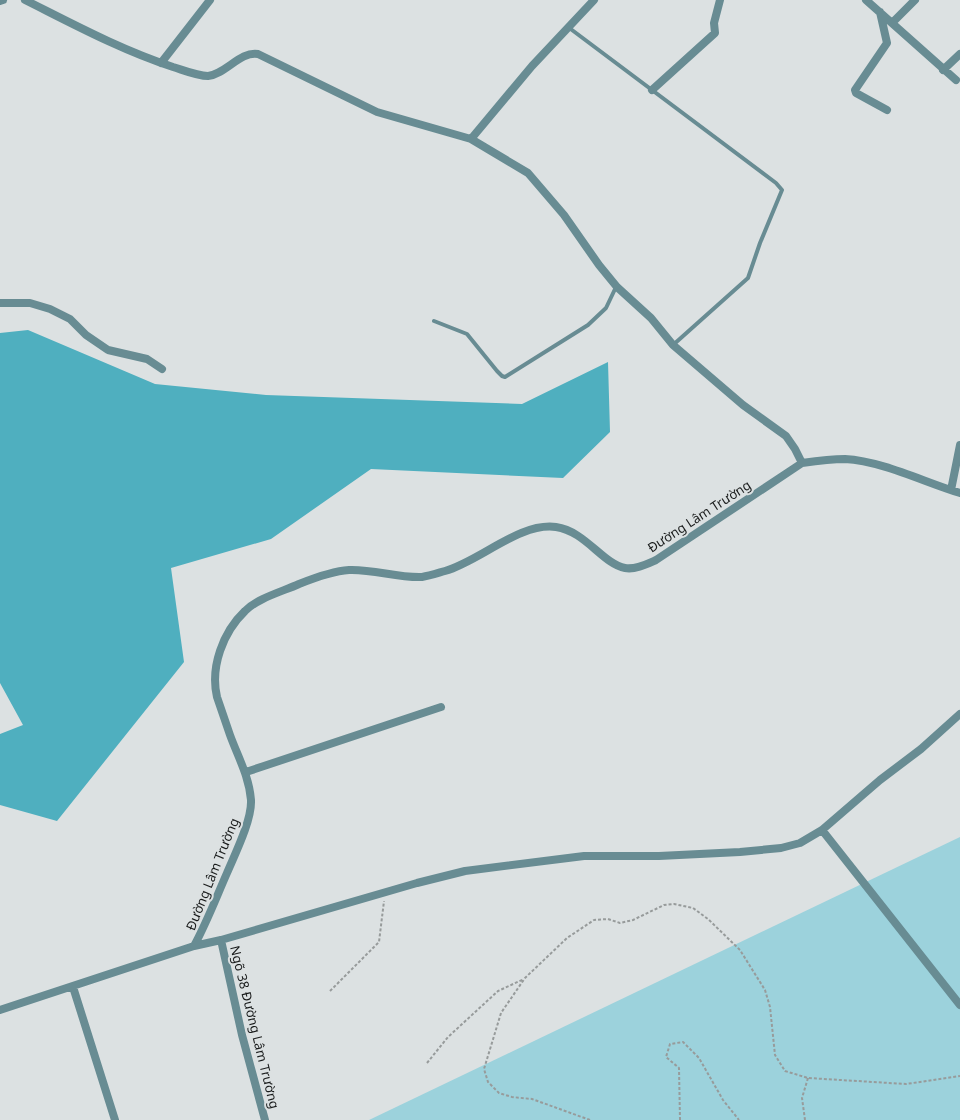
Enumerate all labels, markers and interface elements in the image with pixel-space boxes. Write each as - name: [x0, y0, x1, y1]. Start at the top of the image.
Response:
- street label: Đường Lâm Trường: [644, 476, 754, 556]
- street label: Đường Lâm Trường: [181, 815, 243, 933]
- street label: Ngõ 38 Đường Lâm Trường: [226, 944, 284, 1110]

